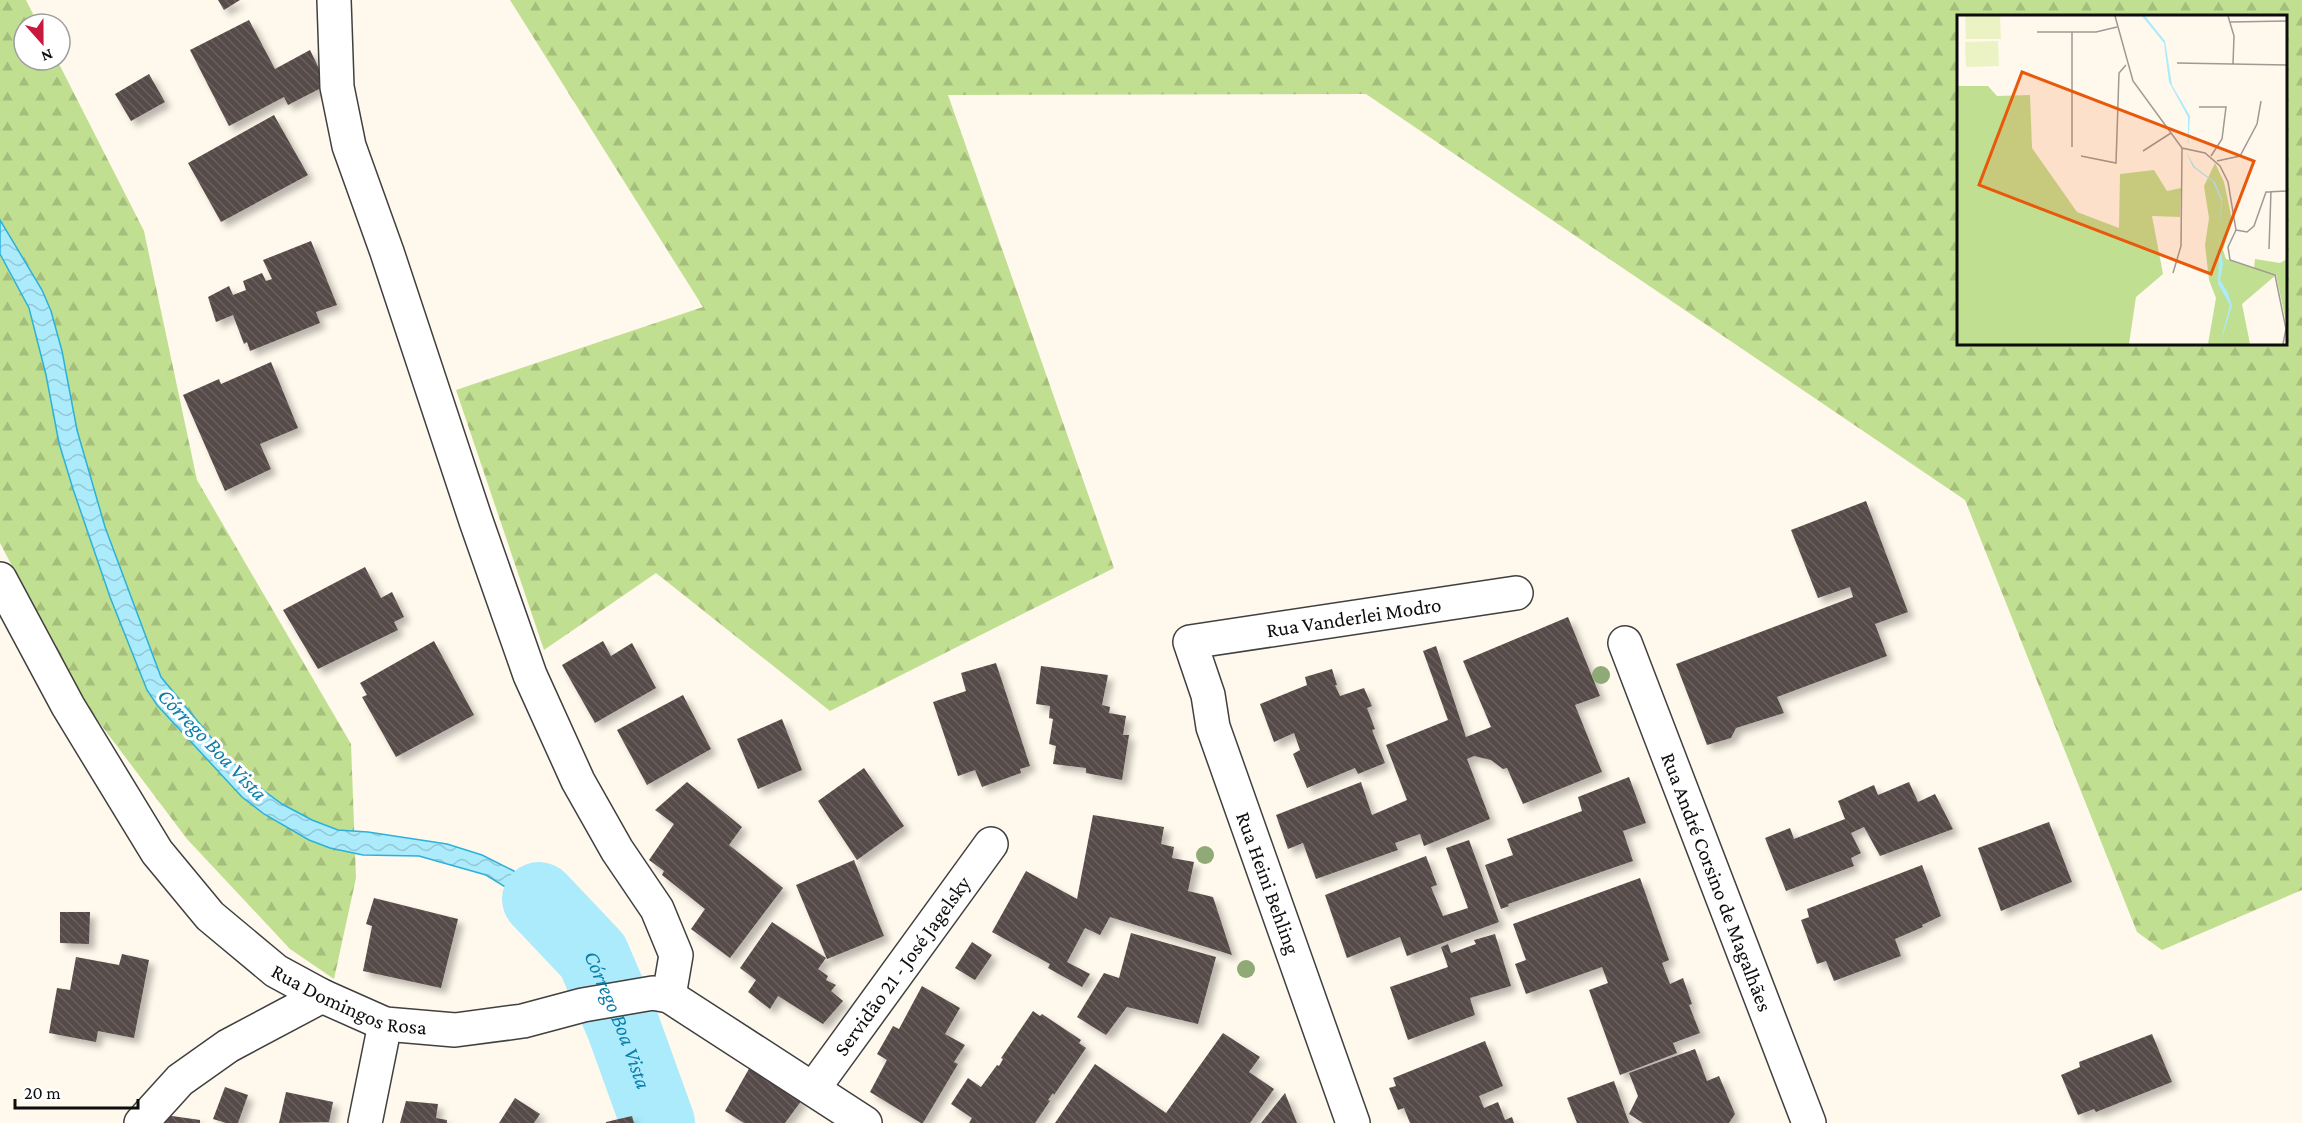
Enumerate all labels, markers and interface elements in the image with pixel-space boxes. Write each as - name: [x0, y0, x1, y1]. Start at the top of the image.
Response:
- north arrow: [12, 12, 72, 72]
- inset map: [1957, 15, 2287, 345]
- text: N: [39, 46, 55, 65]
- street label: Rua Vanderlei Modro: [1265, 592, 1443, 642]
- water label: Córrego Boa Vista: [153, 683, 273, 806]
- street label: Rua André Corsino de Magalhães: [1656, 749, 1777, 1015]
- street label: Rua Heini Behling: [1231, 808, 1305, 958]
- street label: Servidão 21 - José Jagelsky: [829, 871, 976, 1060]
- water label: Córrego Boa Vista: [579, 947, 657, 1092]
- street label: Rua Domingos Rosa: [267, 959, 428, 1040]
- scale bar: [15, 1072, 138, 1110]
- text: 20 m: [24, 1083, 61, 1103]

